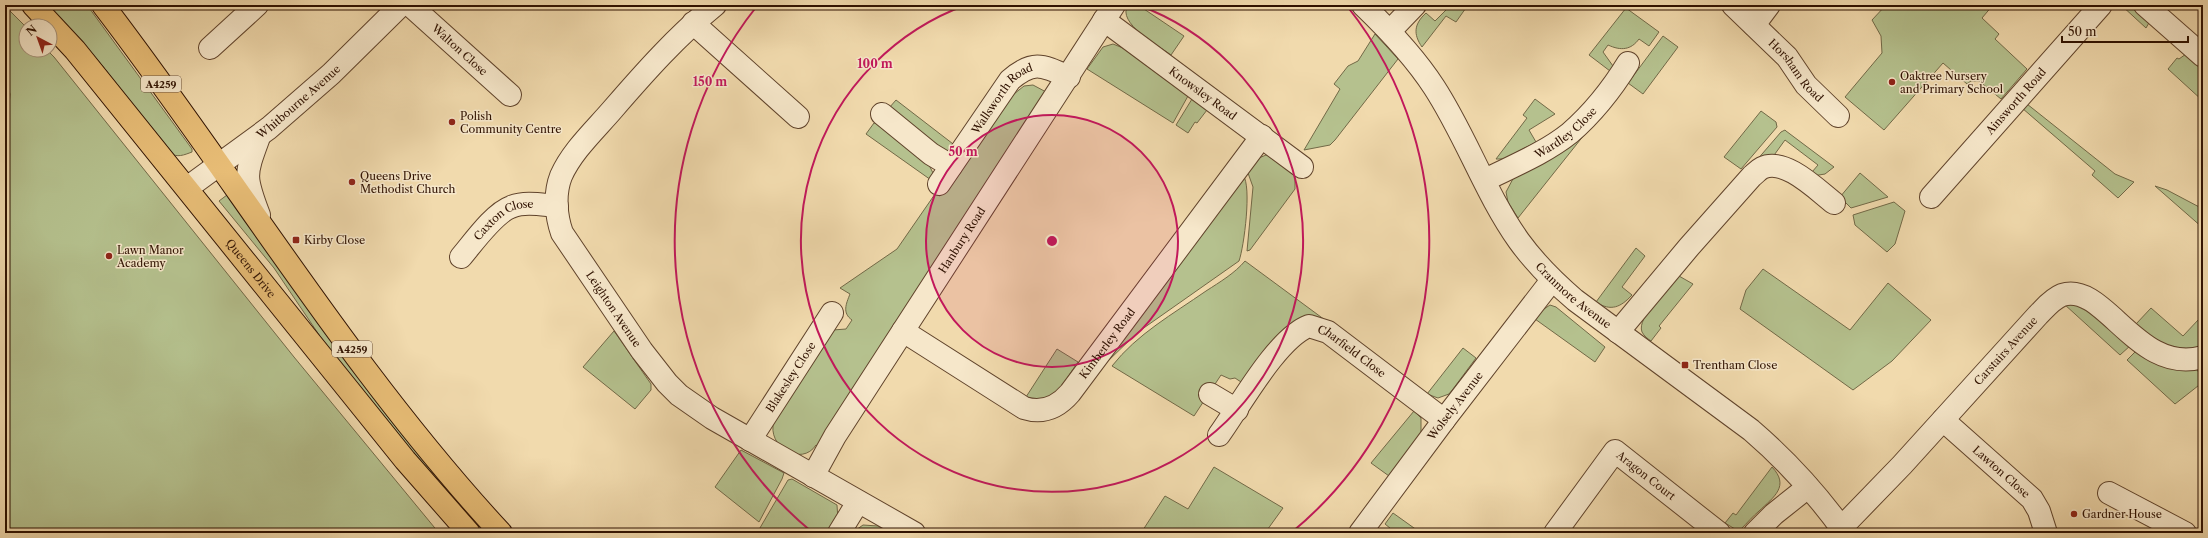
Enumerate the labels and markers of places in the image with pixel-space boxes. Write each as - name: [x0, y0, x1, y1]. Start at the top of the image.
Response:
- place label: Oaktree Nursery and Primary School: [1900, 69, 2004, 96]
- marker: Oaktree Nursery and Primary School: [1887, 77, 1897, 87]
- place label: Polish Community Centre: [460, 109, 561, 136]
- marker: Polish Community Centre: [447, 117, 457, 127]
- place label: Queens Drive Methodist Church: [360, 169, 456, 196]
- marker: Queens Drive Methodist Church: [347, 177, 357, 187]
- place label: Kirby Close: [304, 233, 365, 247]
- centre of rings: [1045, 234, 1059, 248]
- marker: Kirby Close: [291, 235, 301, 245]
- place label: Lawn Manor Academy: [116, 243, 184, 270]
- marker: Lawn Manor Academy: [104, 251, 114, 261]
- place label: Trentham Close: [1693, 358, 1777, 372]
- marker: Trentham Close: [1680, 360, 1690, 370]
- place label: Gardner House: [2082, 507, 2162, 521]
- marker: Gardner House: [2069, 509, 2079, 519]

